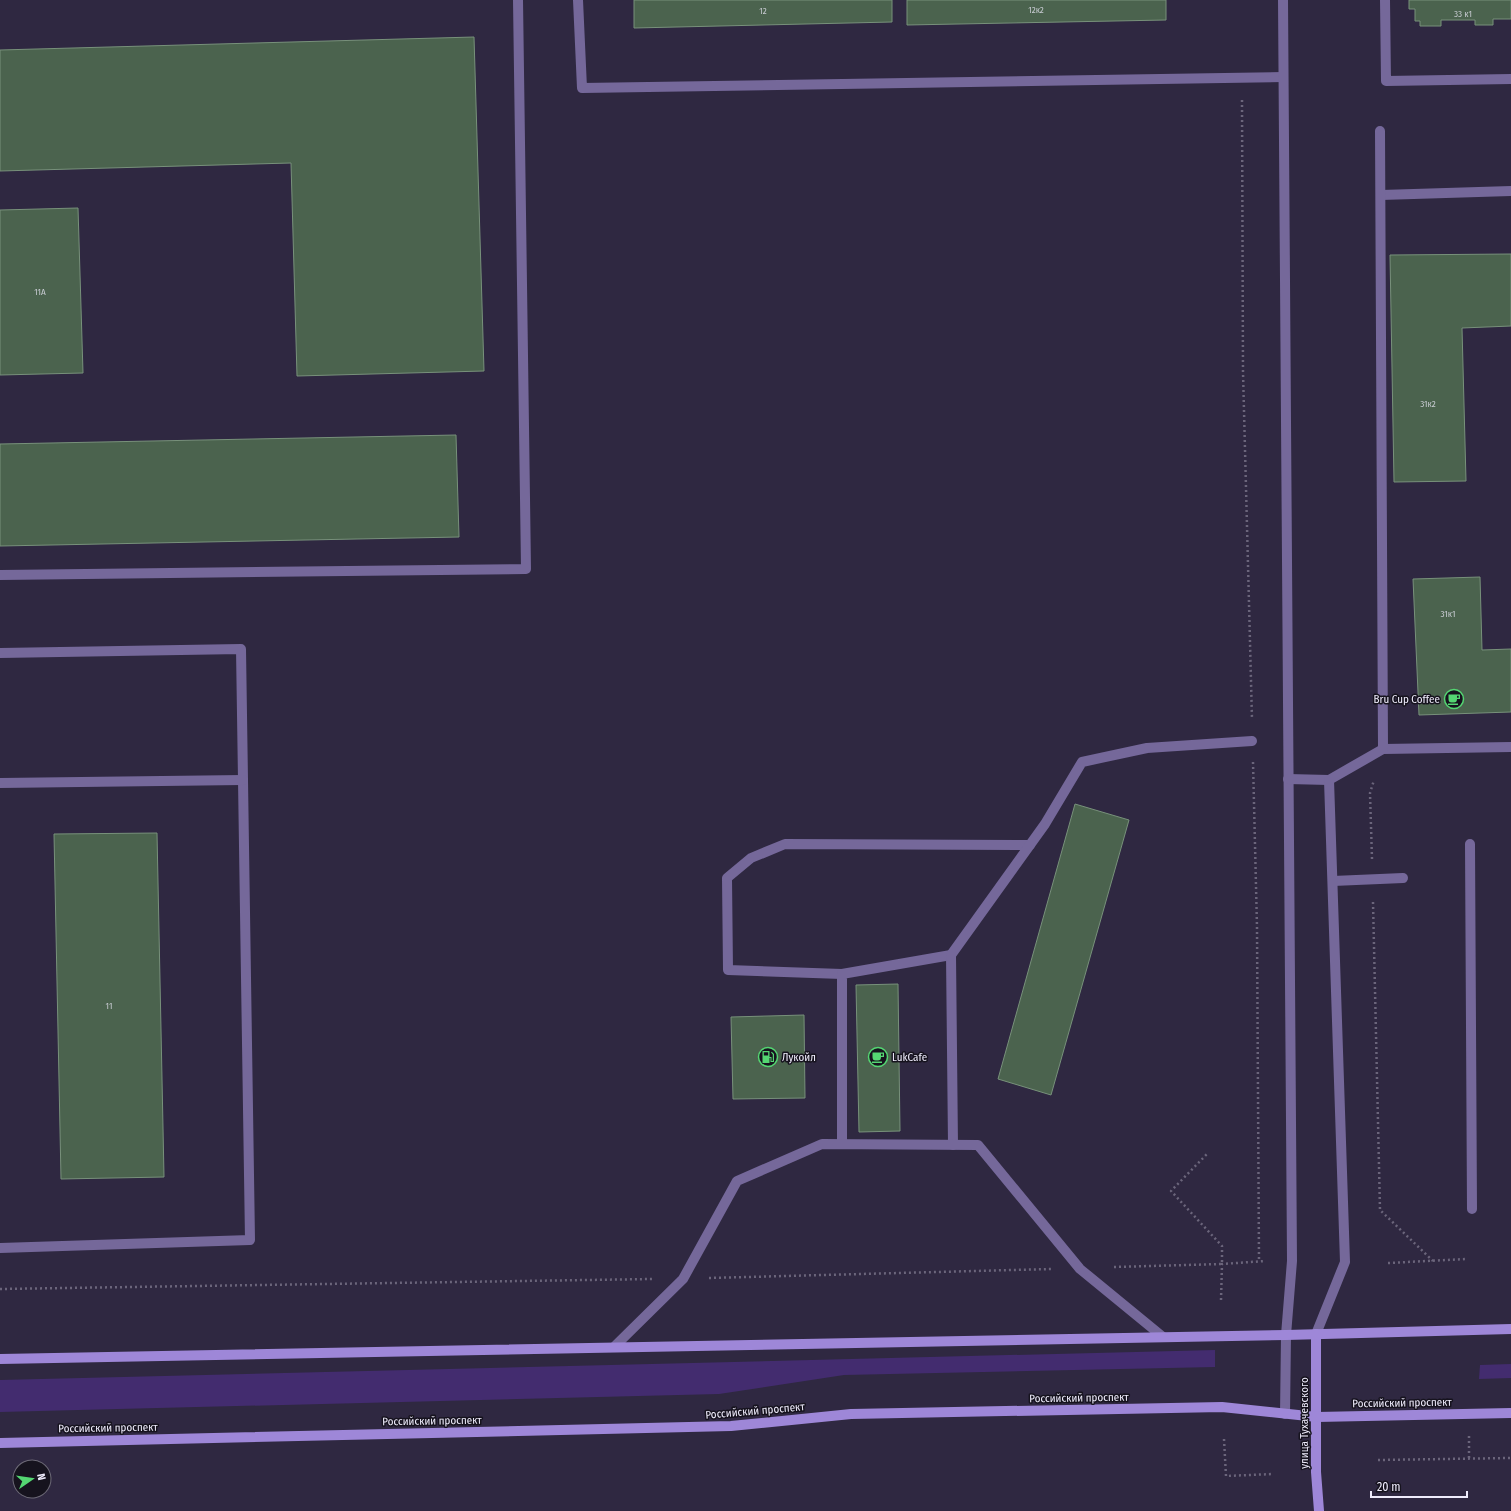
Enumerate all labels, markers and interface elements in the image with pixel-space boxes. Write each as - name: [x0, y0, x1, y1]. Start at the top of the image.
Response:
- house number: 12к2: [1028, 5, 1044, 15]
- house number: 12: [759, 6, 767, 16]
- house number: 33 к1: [1454, 9, 1472, 19]
- house number: 11А: [34, 287, 46, 297]
- house number: 31к2: [1420, 399, 1436, 409]
- house number: 31к1: [1441, 609, 1455, 619]
- cafe icon: Bru Cup Coffee: [1443, 688, 1465, 710]
- place label: Bru Cup Coffee: [1374, 693, 1440, 706]
- house number: 11: [106, 1001, 112, 1011]
- fuel station icon: Лукойл: [757, 1046, 779, 1068]
- cafe icon: LukCafe: [867, 1046, 889, 1068]
- place label: Лукойл: [782, 1051, 816, 1064]
- place label: LukCafe: [892, 1051, 927, 1064]
- street label: улица Тухачевского: [1298, 1377, 1311, 1469]
- street label: Российский проспект: [1029, 1391, 1129, 1405]
- street label: Российский проспект: [1352, 1396, 1452, 1410]
- street label: Российский проспект: [705, 1400, 806, 1422]
- street label: Российский проспект: [382, 1414, 482, 1428]
- street label: Российский проспект: [58, 1421, 158, 1435]
- north arrow: [12, 1459, 52, 1499]
- text: N: [34, 1472, 48, 1482]
- scale bar: [1371, 1473, 1467, 1499]
- text: 20 m: [1377, 1480, 1401, 1494]

